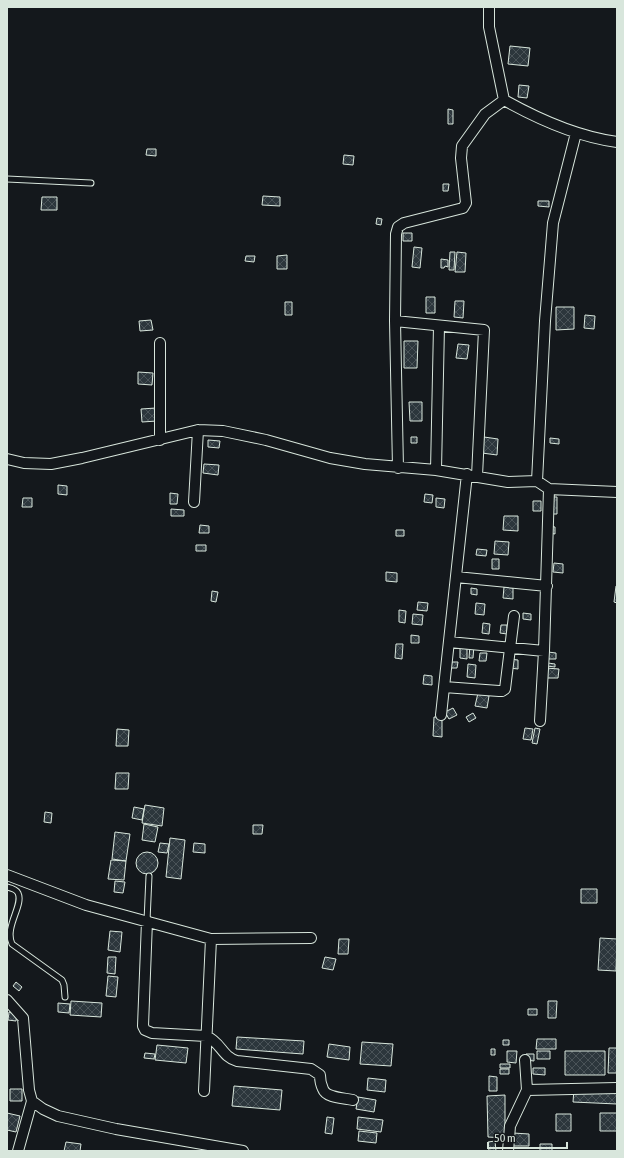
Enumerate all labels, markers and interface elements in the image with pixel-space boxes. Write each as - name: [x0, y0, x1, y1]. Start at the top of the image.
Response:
- scale bar: [488, 1124, 567, 1150]
- text: 50 m: [494, 1131, 516, 1145]

